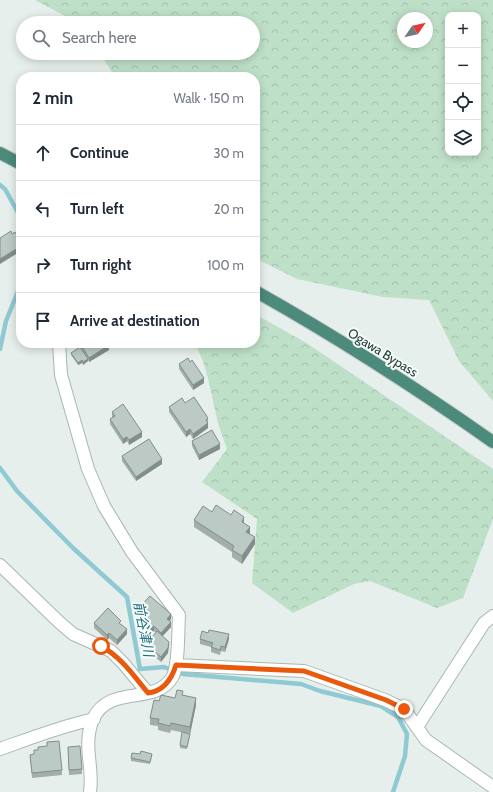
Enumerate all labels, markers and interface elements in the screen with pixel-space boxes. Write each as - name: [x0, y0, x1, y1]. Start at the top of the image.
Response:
- north arrow: [397, 12, 433, 48]
- map controls: [445, 12, 481, 156]
- button: +: [445, 12, 481, 48]
- search box: [16, 16, 260, 60]
- icon: search: [30, 27, 52, 49]
- text: Search here: [62, 29, 137, 47]
- button: −: [445, 48, 481, 84]
- button: locate: [445, 84, 481, 120]
- text: 2 min: [32, 88, 73, 108]
- text: Walk · 150 m: [173, 90, 244, 106]
- button: layers: [445, 120, 481, 156]
- icon: ahead: [32, 142, 54, 164]
- text: Continue: [70, 144, 129, 162]
- text: 30 m: [214, 145, 244, 161]
- icon: left: [32, 198, 54, 220]
- text: Turn left: [70, 200, 124, 218]
- text: 20 m: [214, 201, 244, 217]
- icon: right: [32, 254, 54, 276]
- text: Turn right: [70, 256, 131, 274]
- text: 100 m: [207, 257, 244, 273]
- icon: arrive: [32, 310, 54, 332]
- text: Arrive at destination: [70, 312, 200, 330]
- street label: Ogawa Bypass: [345, 324, 421, 380]
- water label: 前谷津川: [130, 600, 159, 660]
- route start: [92, 637, 110, 655]
- route end: [395, 700, 413, 718]

